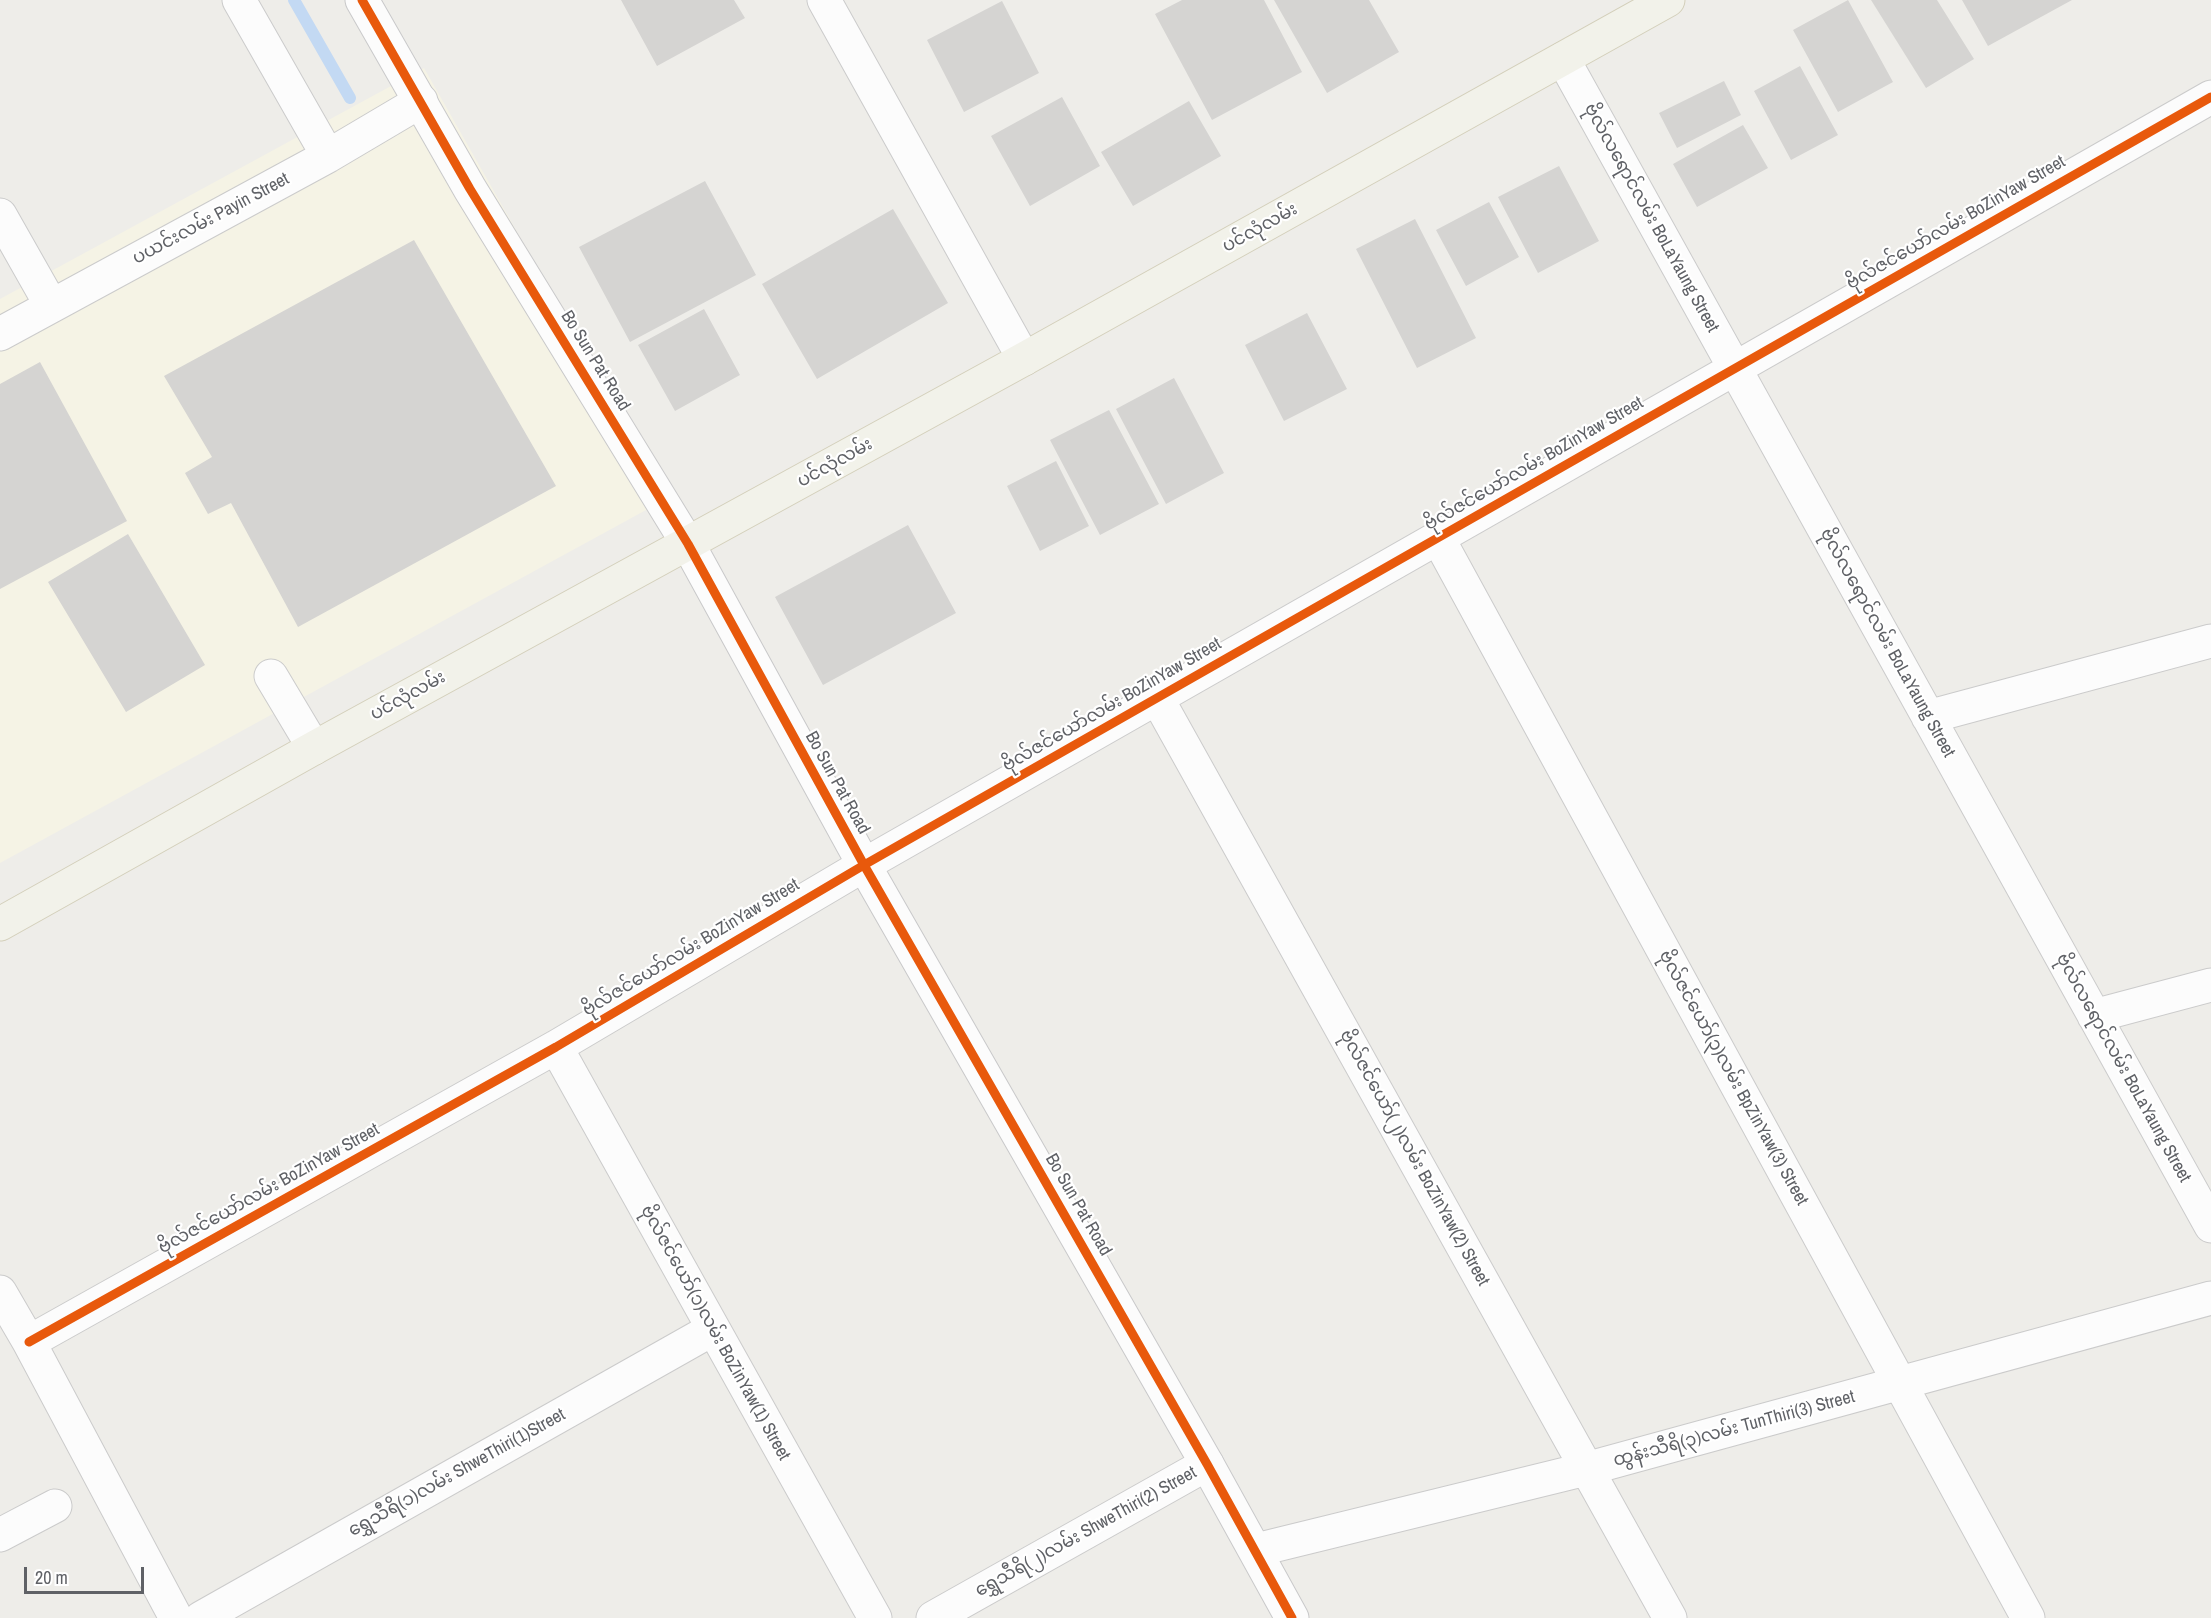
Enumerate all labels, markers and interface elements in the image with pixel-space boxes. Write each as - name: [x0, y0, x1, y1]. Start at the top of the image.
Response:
- street label: ဗိုလ်လရောင်လမ်း BoLaYaung Street: [1579, 100, 1723, 336]
- street label: ဗိုလ်ဇင်ယော်လမ်း BoZinYaw Street: [1843, 151, 2069, 295]
- street label: ပယင်းလမ်း Payin Street: [129, 169, 293, 269]
- street label: ပင်လုံလမ်း: [1219, 198, 1301, 258]
- street label: Bo Sun Pat Road: [556, 307, 634, 415]
- street label: ဗိုလ်ဇင်ယော်လမ်း BoZinYaw Street: [1421, 392, 1647, 536]
- street label: ပင်လုံလမ်း: [794, 433, 876, 493]
- street label: ဗိုလ်လရောင်လမ်း BoLaYaung Street: [1815, 525, 1959, 761]
- street label: ဗိုလ်ဇင်ယော်လမ်း BoZinYaw Street: [999, 633, 1225, 777]
- street label: ပင်လုံလမ်း: [367, 666, 449, 726]
- street label: Bo Sun Pat Road: [800, 728, 874, 838]
- street label: ဗိုလ်ဇင်ယော်လမ်း BoZinYaw Street: [579, 875, 803, 1021]
- street label: ဗိုလ်ဇင်ယော်(၃)လမ်း BpZinYaw(3) Street: [1654, 947, 1812, 1209]
- street label: ဗိုလ်လရောင်လမ်း BoLaYaung Street: [2051, 950, 2195, 1186]
- street label: ဗိုလ်ဇင်ယော်(၂)လမ်း BoZinYaw(2) Street: [1334, 1026, 1494, 1290]
- street label: ဗိုလ်ဇင်ယော်လမ်း BoZinYaw Street: [155, 1119, 383, 1259]
- street label: Bo Sun Pat Road: [1040, 1150, 1116, 1260]
- street label: ဗိုလ်ဇင်ယော်(၁)လမ်း BoZinYaw(1) Street: [636, 1202, 794, 1464]
- street label: ထွန်းသီရိ(၃)လမ်း TunThiri(3) Street: [1611, 1386, 1857, 1472]
- street label: ရွှေသီရိ(၁)လမ်း ShweThiri(1)Street: [345, 1404, 569, 1542]
- street label: ရွှေသီရိ(၂)လမ်း ShweThiri(2) Street: [972, 1462, 1200, 1602]
- scale bar: [27, 1555, 147, 1593]
- text: 20 m: [35, 1565, 68, 1590]

